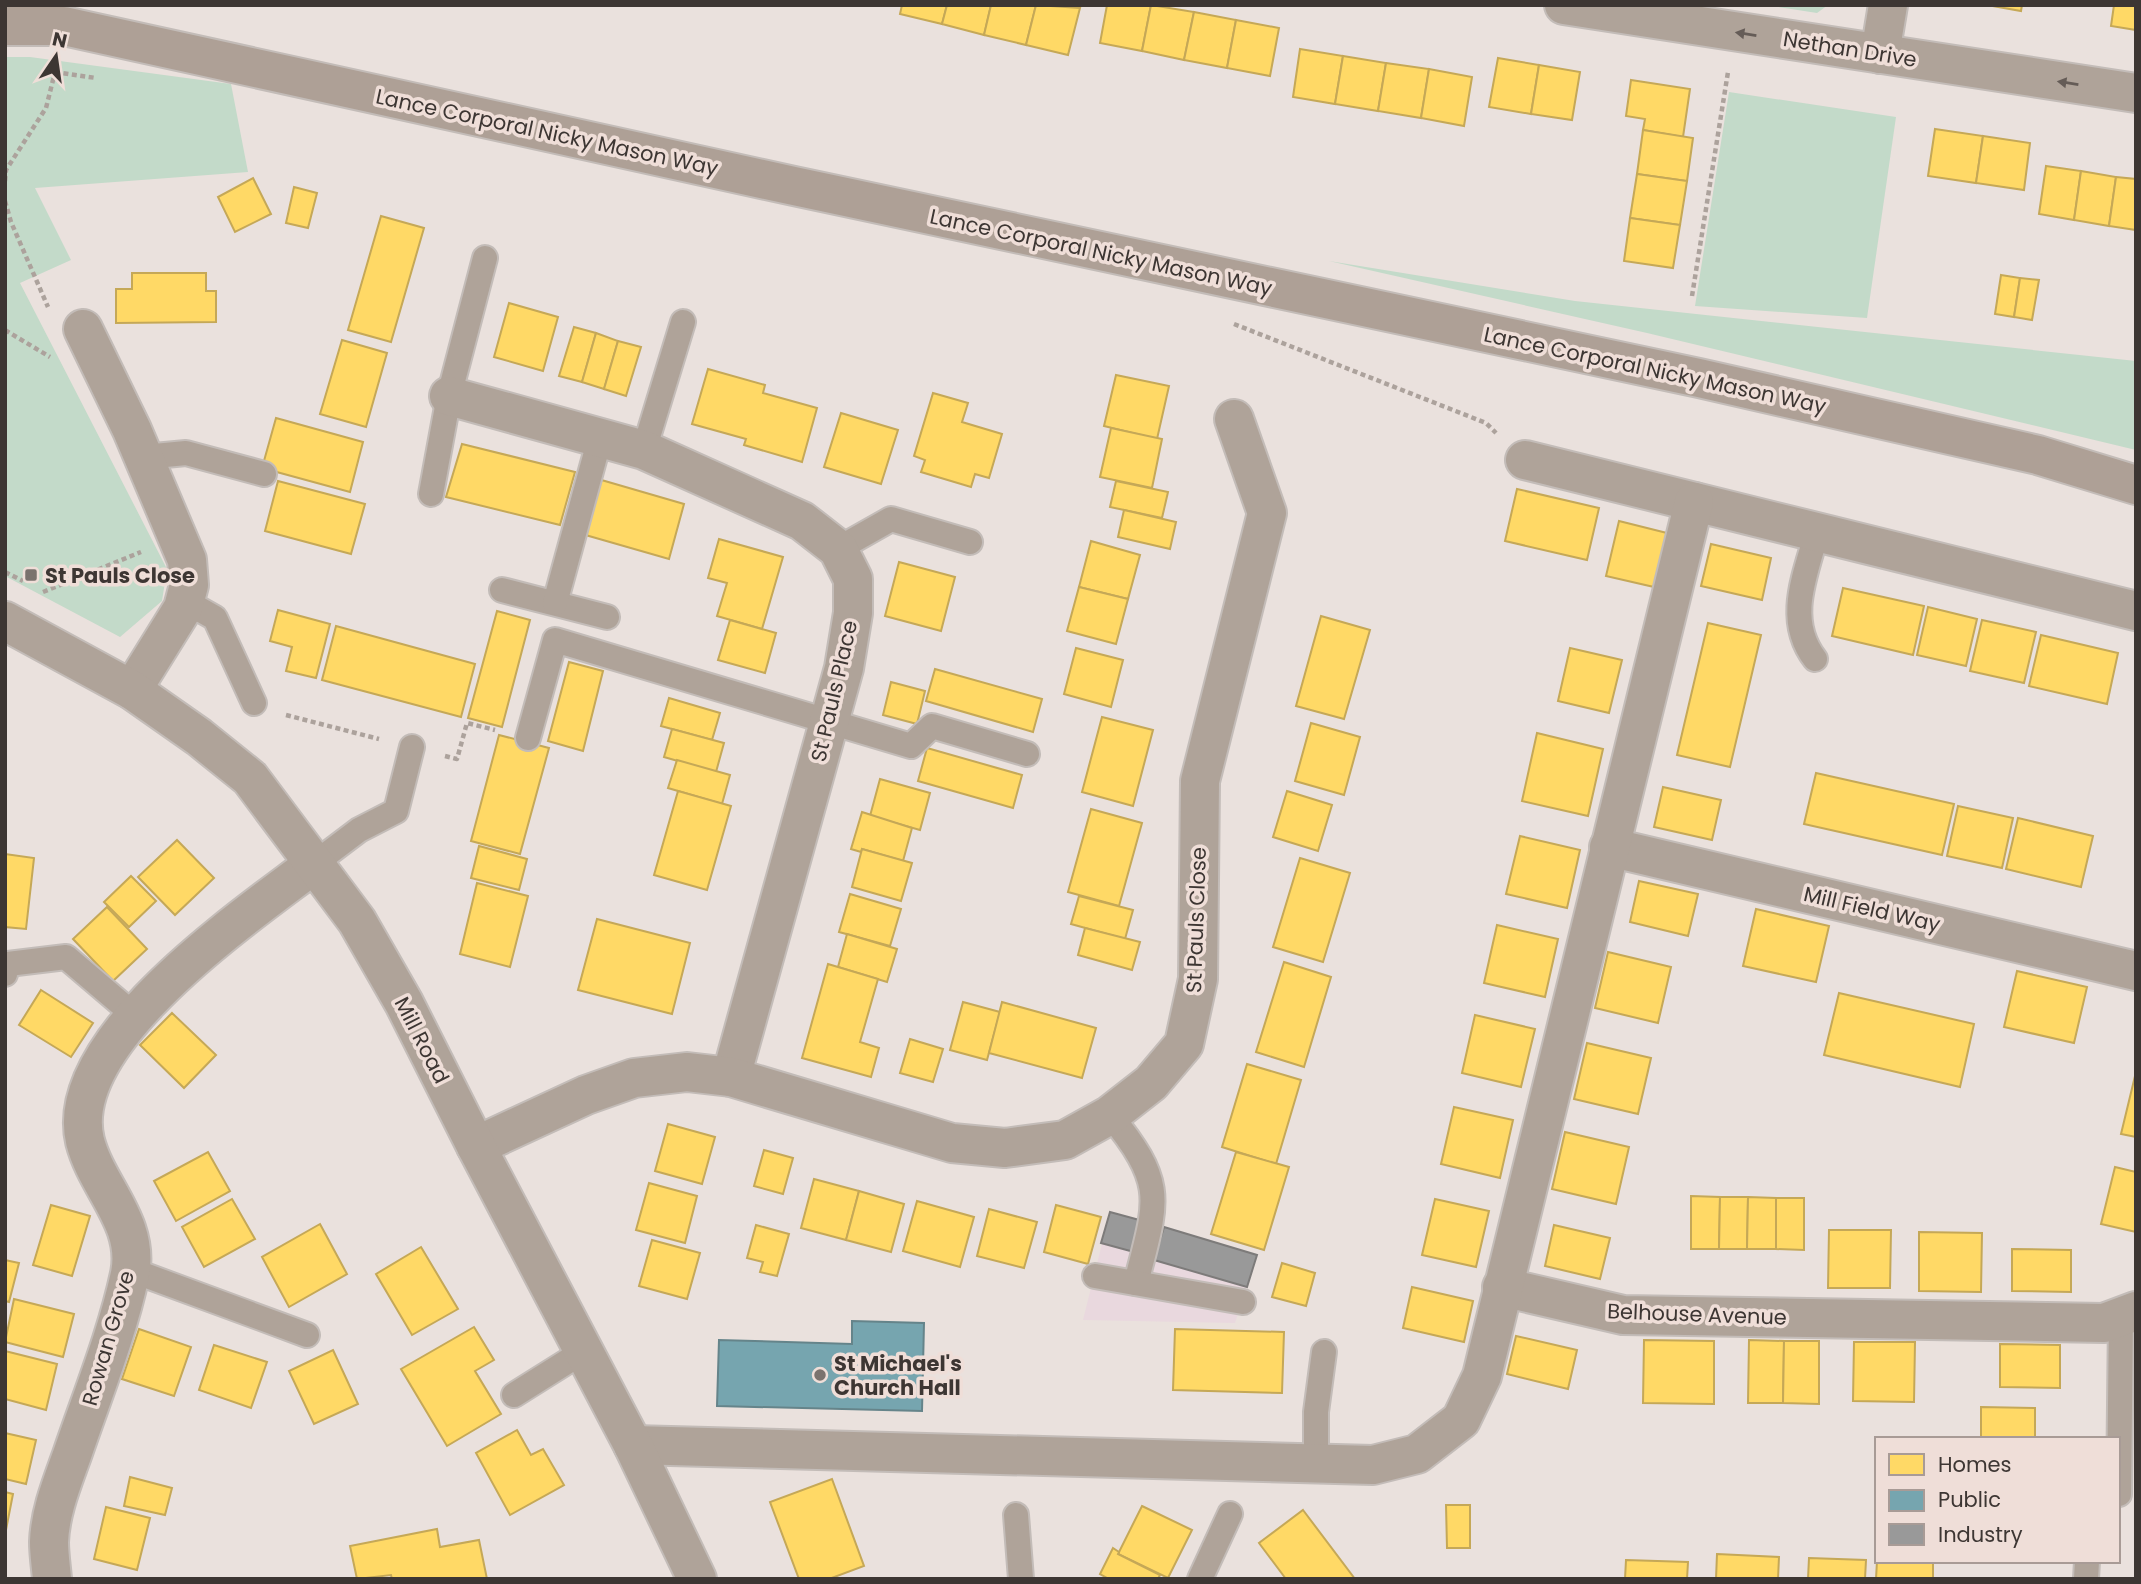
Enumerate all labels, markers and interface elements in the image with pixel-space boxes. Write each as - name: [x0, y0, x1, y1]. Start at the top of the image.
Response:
- north arrow: [21, 21, 91, 91]
- street label: Nethan Drive: [1781, 24, 1919, 74]
- text: N: [50, 25, 70, 55]
- one-way arrow: [1735, 28, 1757, 39]
- one-way arrow: [2057, 77, 2079, 88]
- street label: Lance Corporal Nicky Mason Way: [373, 82, 721, 183]
- street label: Lance Corporal Nicky Mason Way: [927, 202, 1275, 303]
- street label: Lance Corporal Nicky Mason Way: [1481, 320, 1829, 421]
- place label: St Pauls Close: [45, 561, 195, 590]
- marker: St Pauls Close: [23, 567, 39, 583]
- street label: St Pauls Place: [804, 617, 864, 765]
- street label: St Pauls Close: [1179, 847, 1213, 993]
- street label: Mill Field Way: [1801, 879, 1943, 939]
- street label: Mill Road: [388, 992, 456, 1088]
- street label: Rowan Grove: [75, 1267, 141, 1409]
- street label: Belhouse Avenue: [1607, 1296, 1787, 1332]
- place label: St Michael's Church Hall: [834, 1349, 962, 1402]
- marker: St Michael's Church Hall: [812, 1367, 828, 1383]
- legend: [1875, 1437, 2120, 1563]
- text: Homes: [1938, 1450, 2012, 1479]
- text: Public: [1938, 1485, 2001, 1514]
- text: Industry: [1938, 1520, 2023, 1549]

